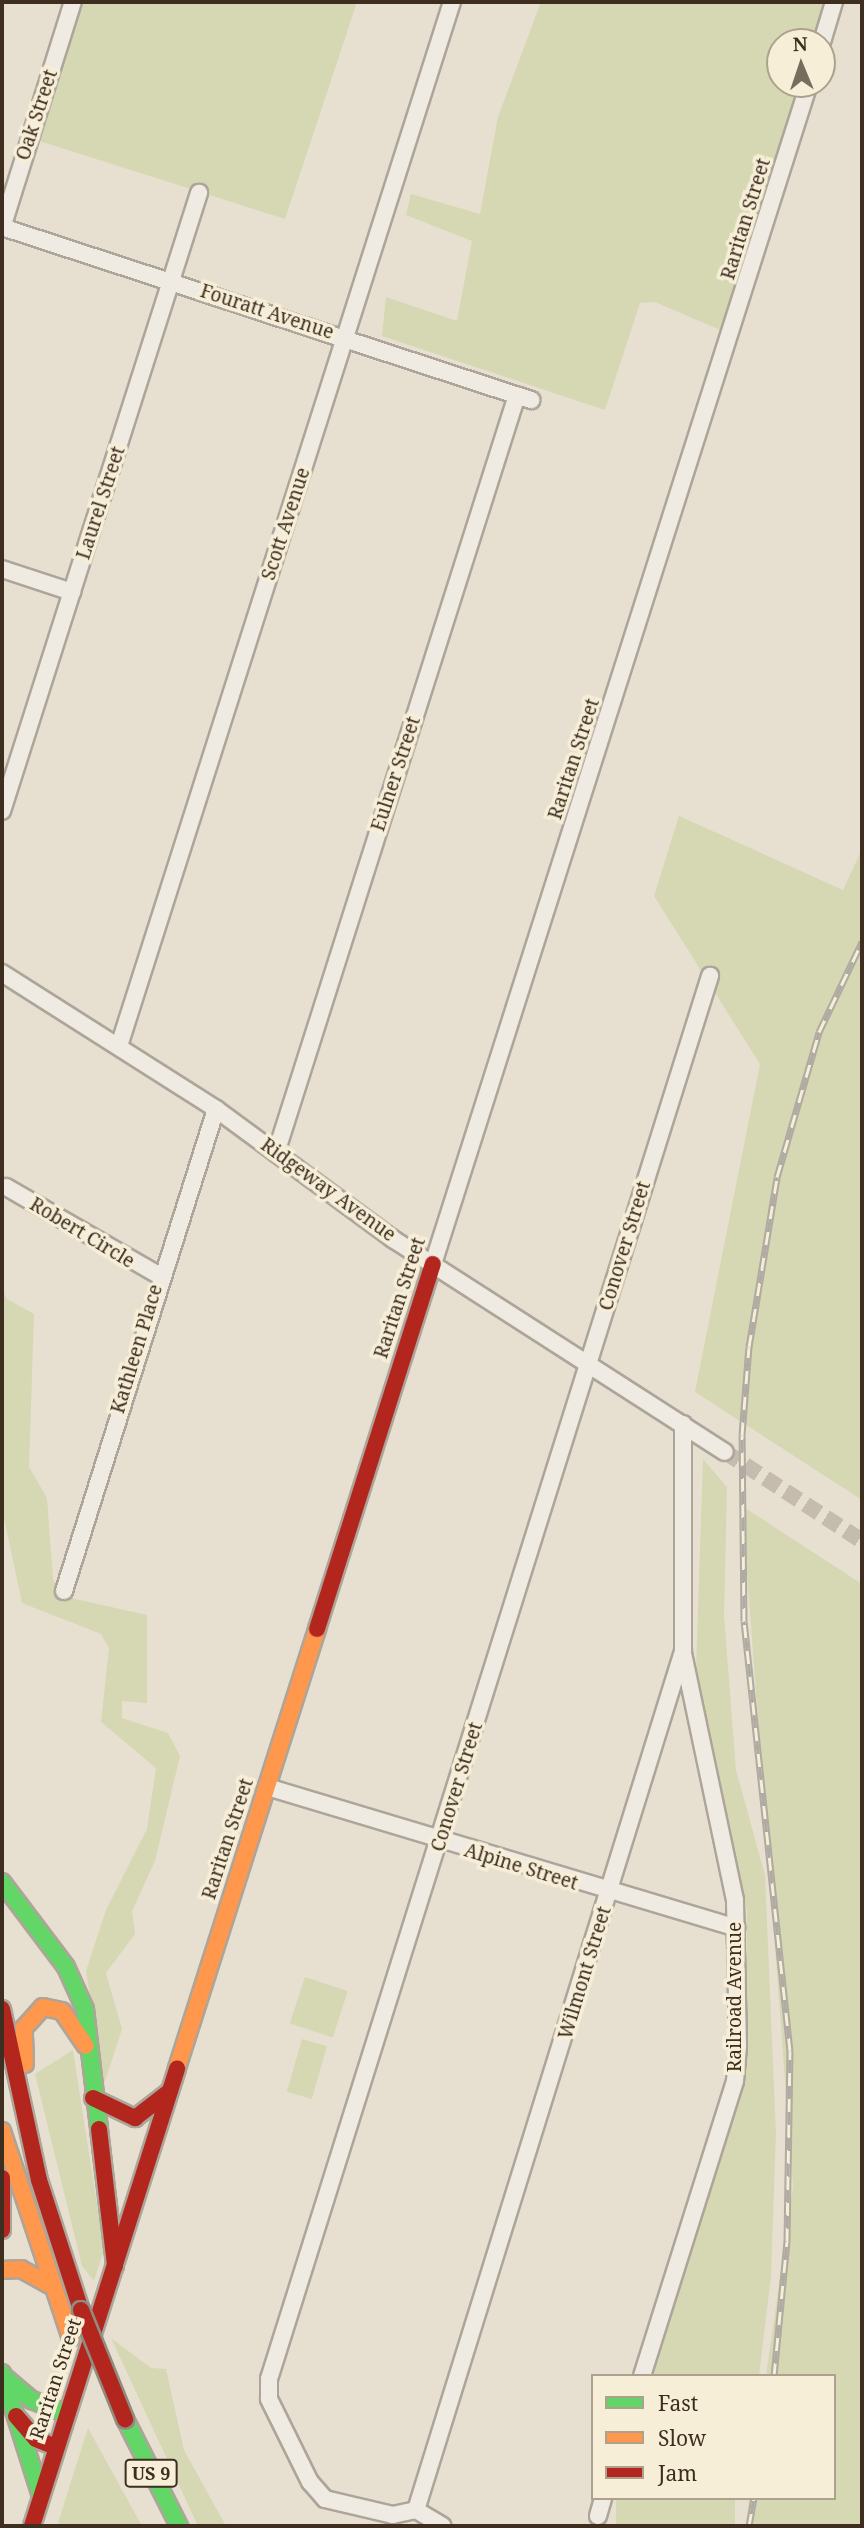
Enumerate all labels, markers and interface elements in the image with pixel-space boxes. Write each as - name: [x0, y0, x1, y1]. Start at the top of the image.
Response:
- north arrow: [766, 28, 836, 98]
- text: N: [792, 31, 808, 57]
- street label: Oak Street: [12, 67, 62, 163]
- street label: Raritan Street: [717, 156, 775, 282]
- street label: Fouratt Avenue: [197, 280, 337, 344]
- street label: Laurel Street: [72, 444, 130, 562]
- street label: Scott Avenue: [257, 465, 315, 583]
- street label: Raritan Street: [544, 696, 604, 822]
- street label: Eulner Street: [367, 714, 425, 834]
- street label: Ridgeway Avenue: [256, 1133, 400, 1247]
- street label: Conover Street: [595, 1179, 655, 1313]
- street label: Robert Circle: [26, 1193, 138, 1273]
- street label: Raritan Street: [370, 1235, 430, 1361]
- street label: Kathleen Place: [107, 1282, 167, 1416]
- street label: Conover Street: [427, 1720, 487, 1854]
- street label: Raritan Street: [198, 1776, 258, 1902]
- street label: Alpine Street: [462, 1839, 580, 1895]
- street label: Wilmont Street: [554, 1904, 616, 2042]
- street label: Railroad Avenue: [724, 1922, 746, 2072]
- street label: Raritan Street: [26, 2316, 86, 2442]
- legend: [591, 2374, 836, 2500]
- text: Fast: [658, 2389, 698, 2417]
- text: Slow: [658, 2424, 706, 2452]
- road number: US 9: [123, 2458, 179, 2488]
- text: Jam: [658, 2459, 697, 2487]

